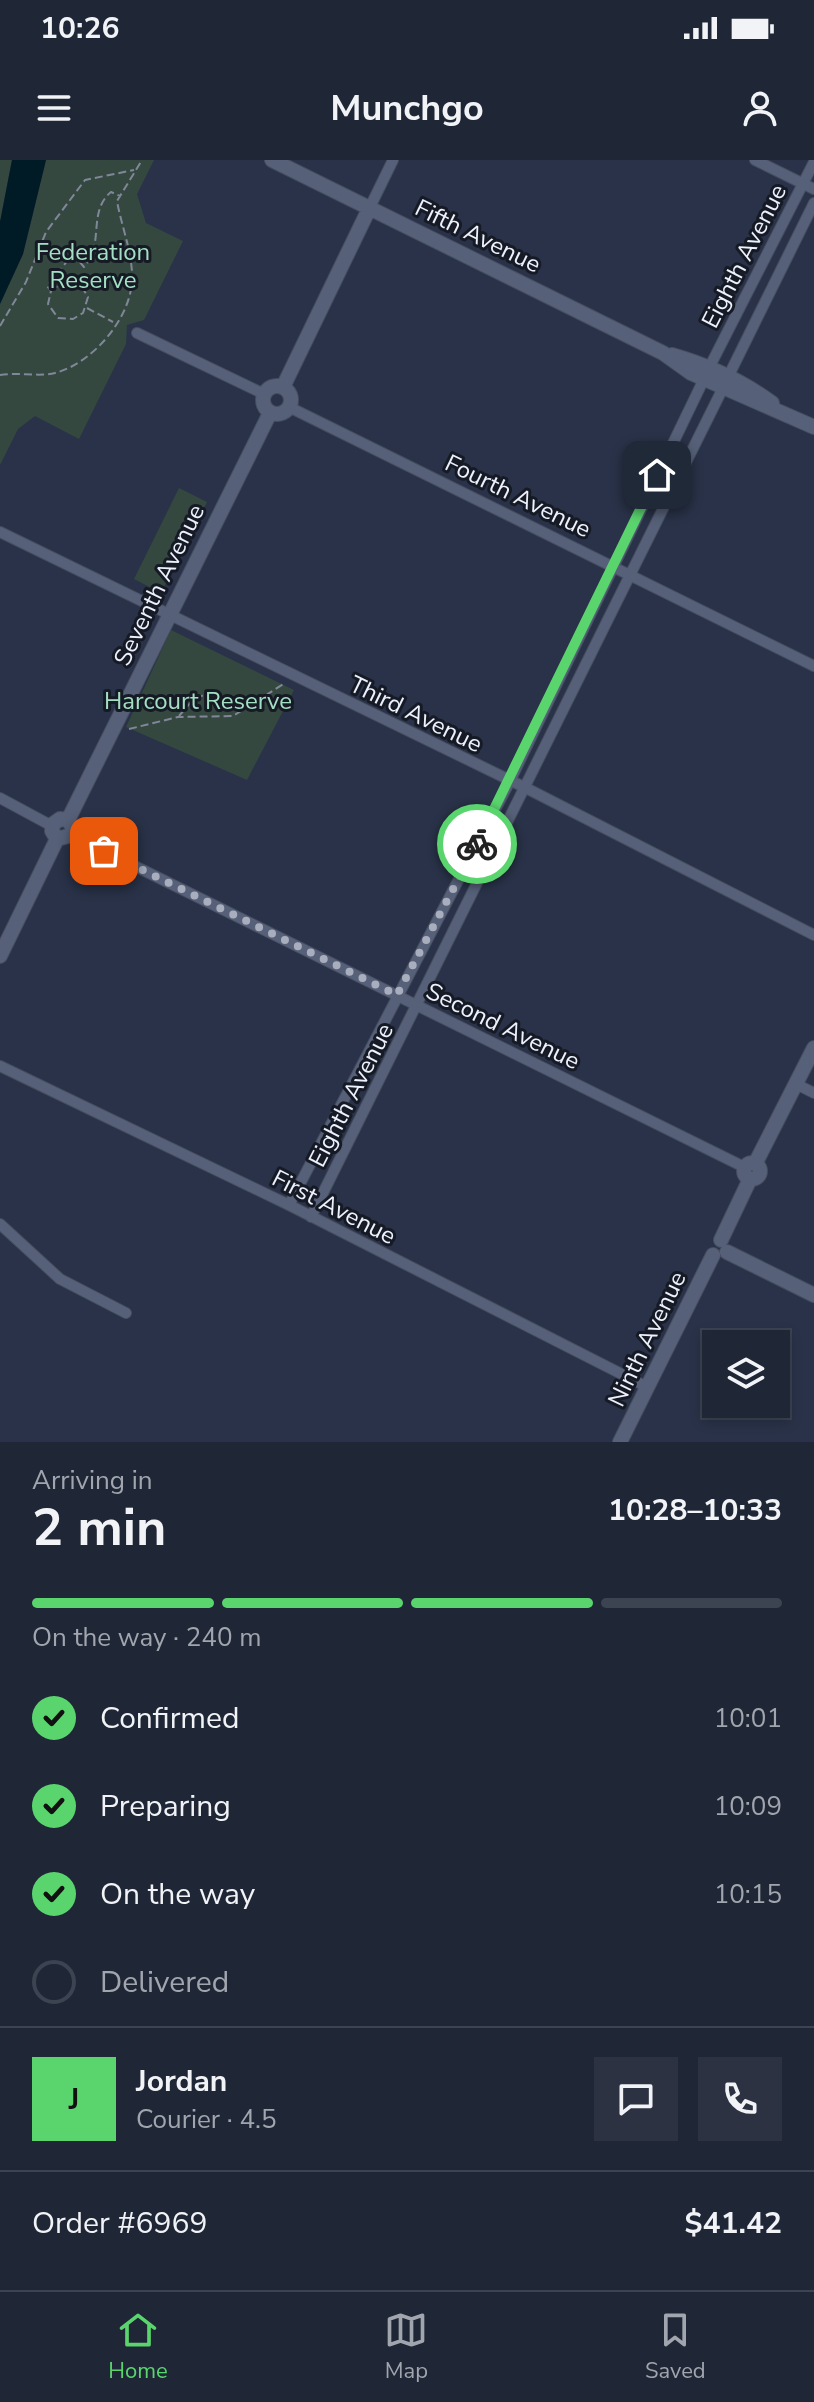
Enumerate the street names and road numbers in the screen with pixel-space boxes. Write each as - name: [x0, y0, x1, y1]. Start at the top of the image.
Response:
- street label: Eighth Avenue: [694, 179, 794, 333]
- street label: Fifth Avenue: [410, 192, 546, 280]
- street label: Fourth Avenue: [440, 447, 596, 545]
- street label: Seventh Avenue: [106, 499, 212, 671]
- street label: Third Avenue: [344, 668, 488, 760]
- street label: Second Avenue: [421, 975, 585, 1077]
- street label: Eighth Avenue: [301, 1018, 401, 1172]
- street label: First Avenue: [267, 1162, 401, 1252]
- street label: Ninth Avenue: [600, 1266, 694, 1412]

